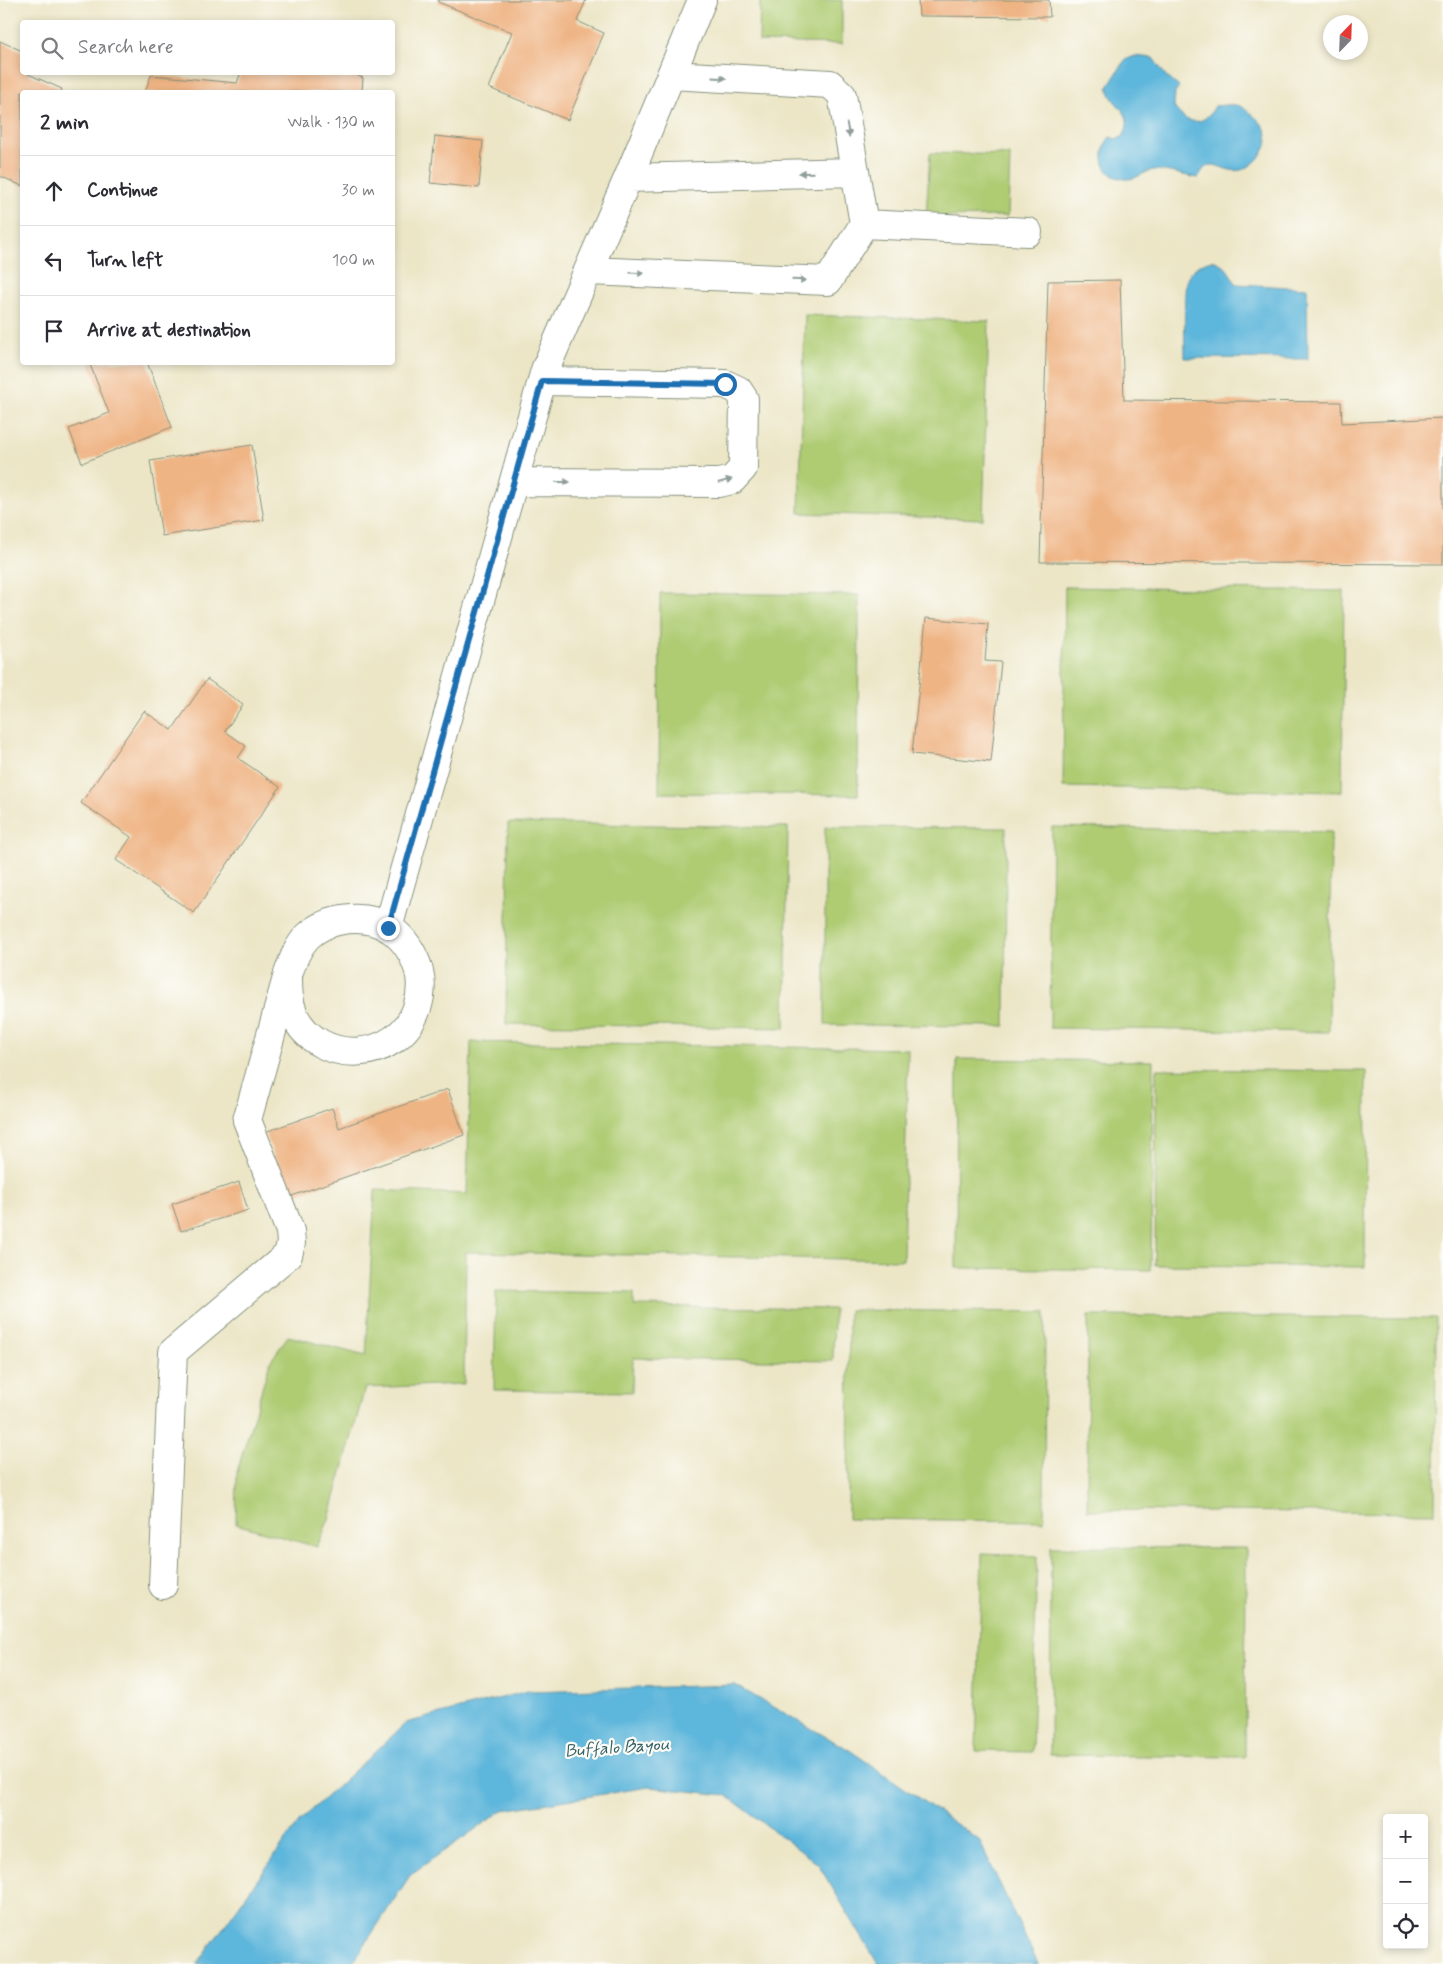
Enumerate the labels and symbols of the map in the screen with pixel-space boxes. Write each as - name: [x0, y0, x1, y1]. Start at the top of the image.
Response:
- north arrow: [1323, 15, 1368, 60]
- one-way arrow: [712, 74, 728, 82]
- one-way arrow: [845, 122, 853, 138]
- one-way arrow: [798, 170, 814, 178]
- one-way arrow: [629, 270, 645, 278]
- one-way arrow: [792, 276, 808, 284]
- route start: [714, 373, 737, 396]
- one-way arrow: [717, 477, 732, 485]
- one-way arrow: [555, 478, 571, 486]
- route end: [377, 917, 400, 940]
- water label: Buffalo Bayou: [564, 1732, 670, 1764]

